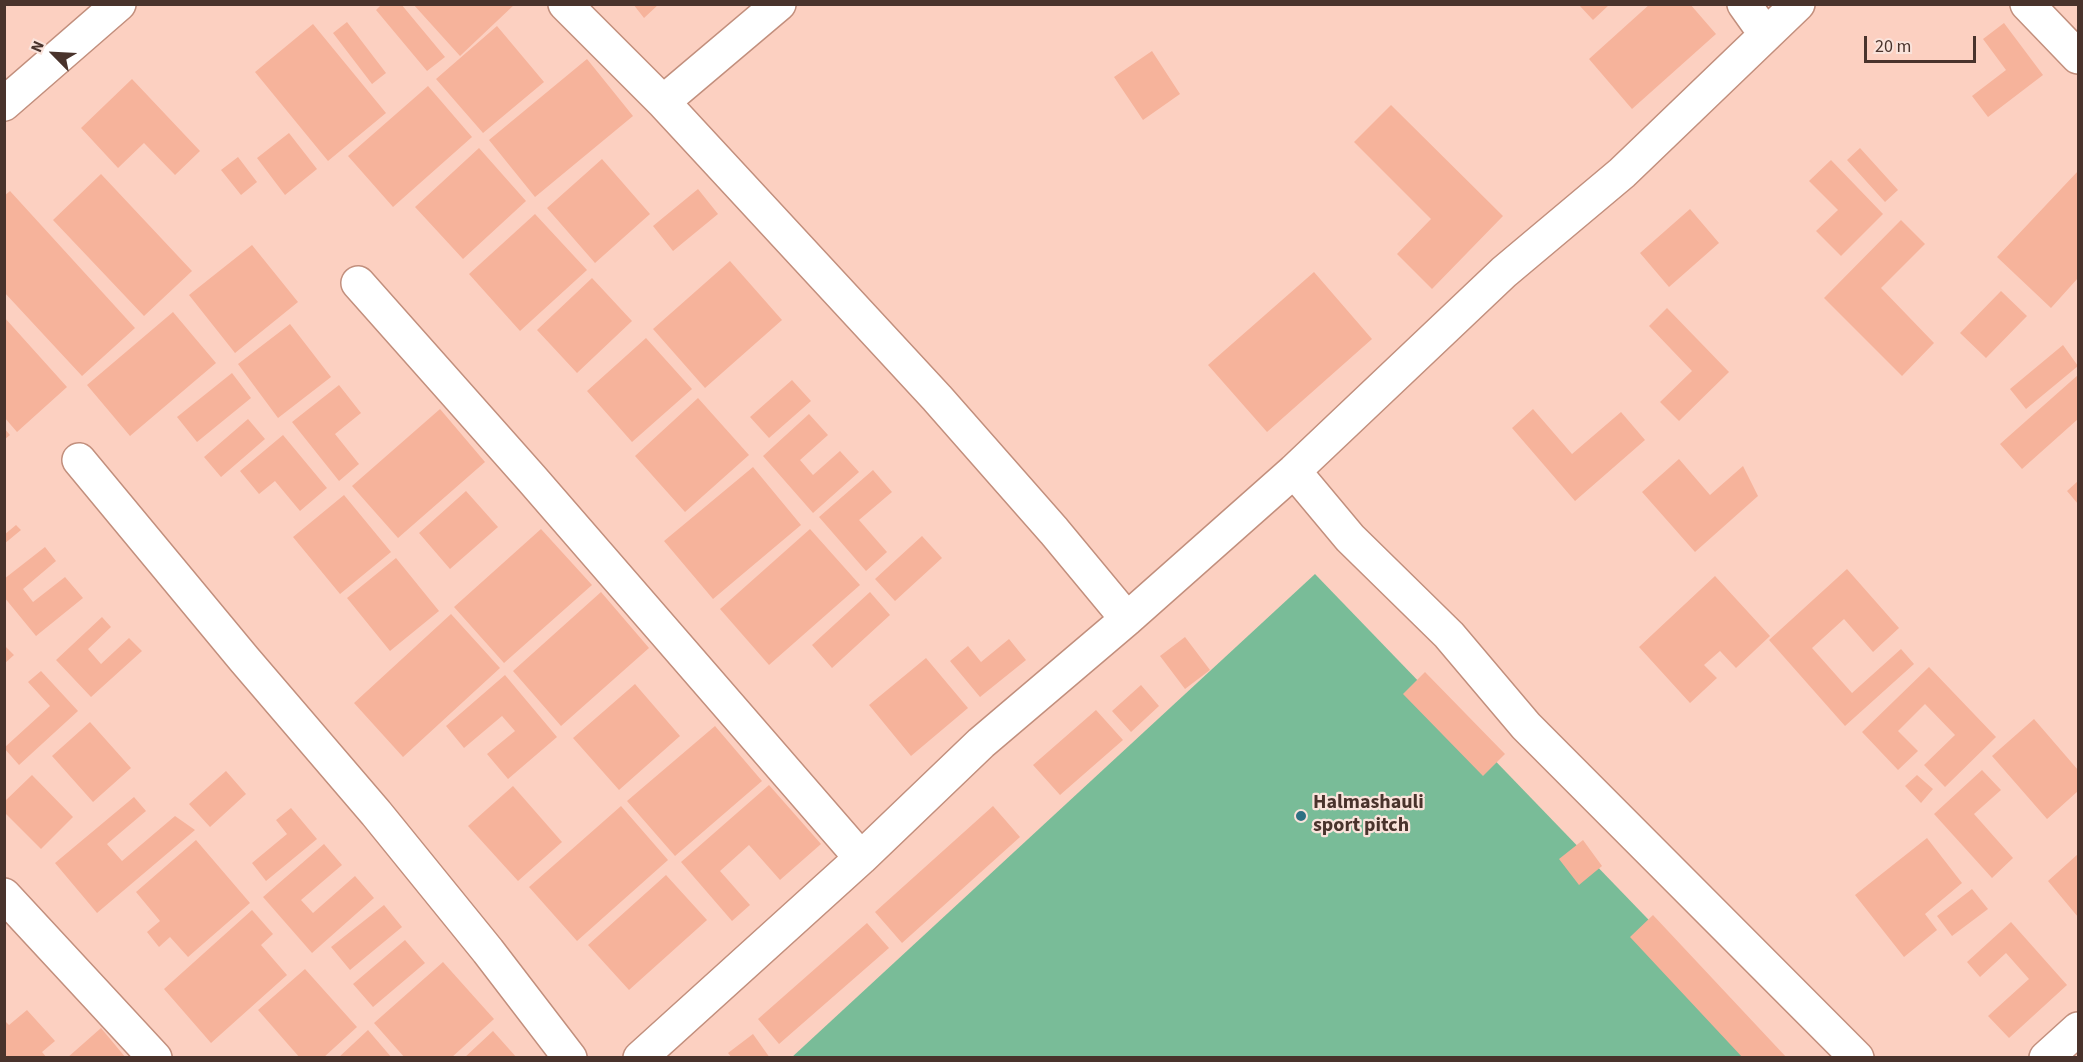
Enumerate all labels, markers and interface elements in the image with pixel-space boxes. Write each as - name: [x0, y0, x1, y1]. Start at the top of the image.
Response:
- north arrow: [24, 24, 84, 84]
- scale bar: [1867, 24, 1980, 62]
- text: 20 m: [1875, 34, 1911, 59]
- text: N: [25, 37, 50, 56]
- place label: Halmashauli sport pitch: [1313, 792, 1424, 839]
- marker: Halmashauli sport pitch: [1294, 809, 1308, 823]

